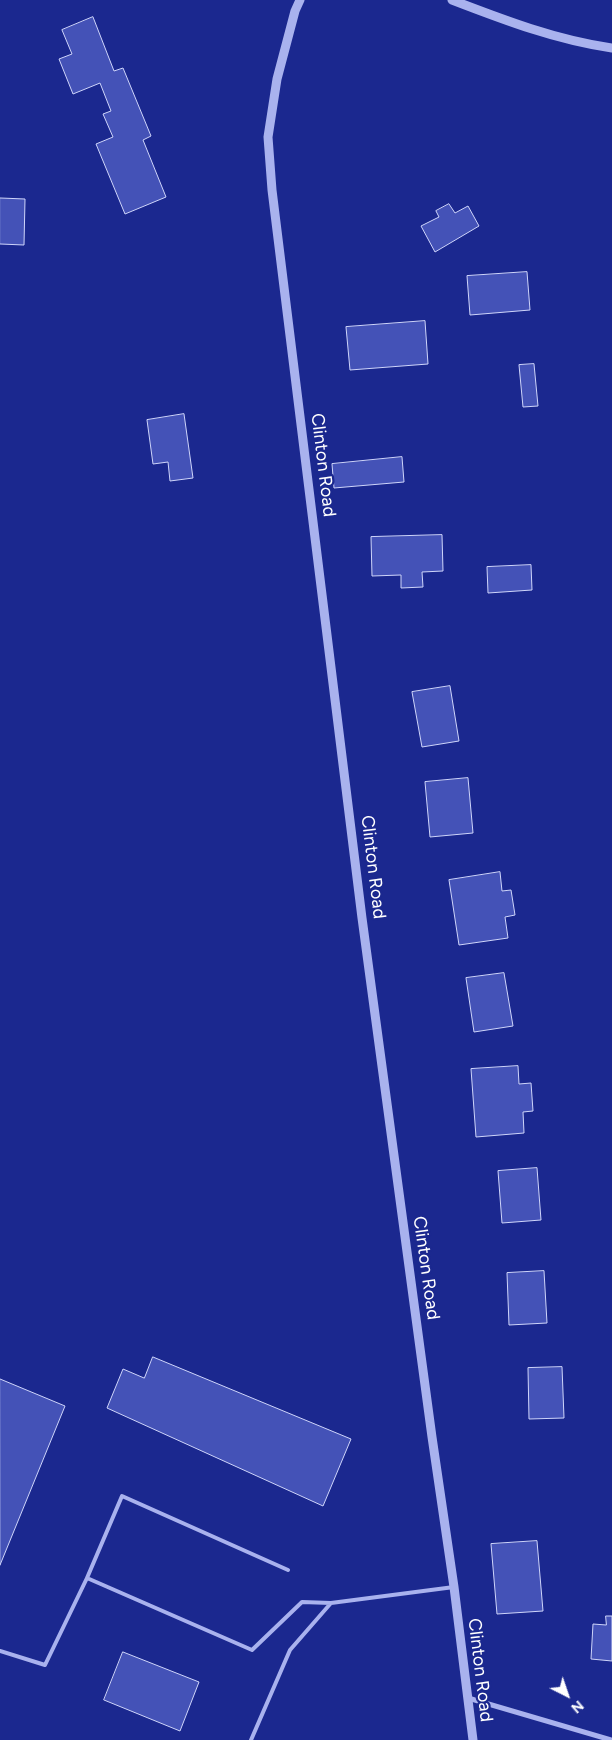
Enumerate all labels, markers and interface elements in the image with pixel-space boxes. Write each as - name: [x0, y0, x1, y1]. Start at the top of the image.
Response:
- street label: Clinton Road: [306, 412, 340, 518]
- street label: Clinton Road: [356, 814, 390, 920]
- street label: Clinton Road: [408, 1215, 444, 1321]
- street label: Clinton Road: [463, 1617, 497, 1723]
- north arrow: [542, 1670, 592, 1720]
- text: N: [568, 1697, 587, 1717]

